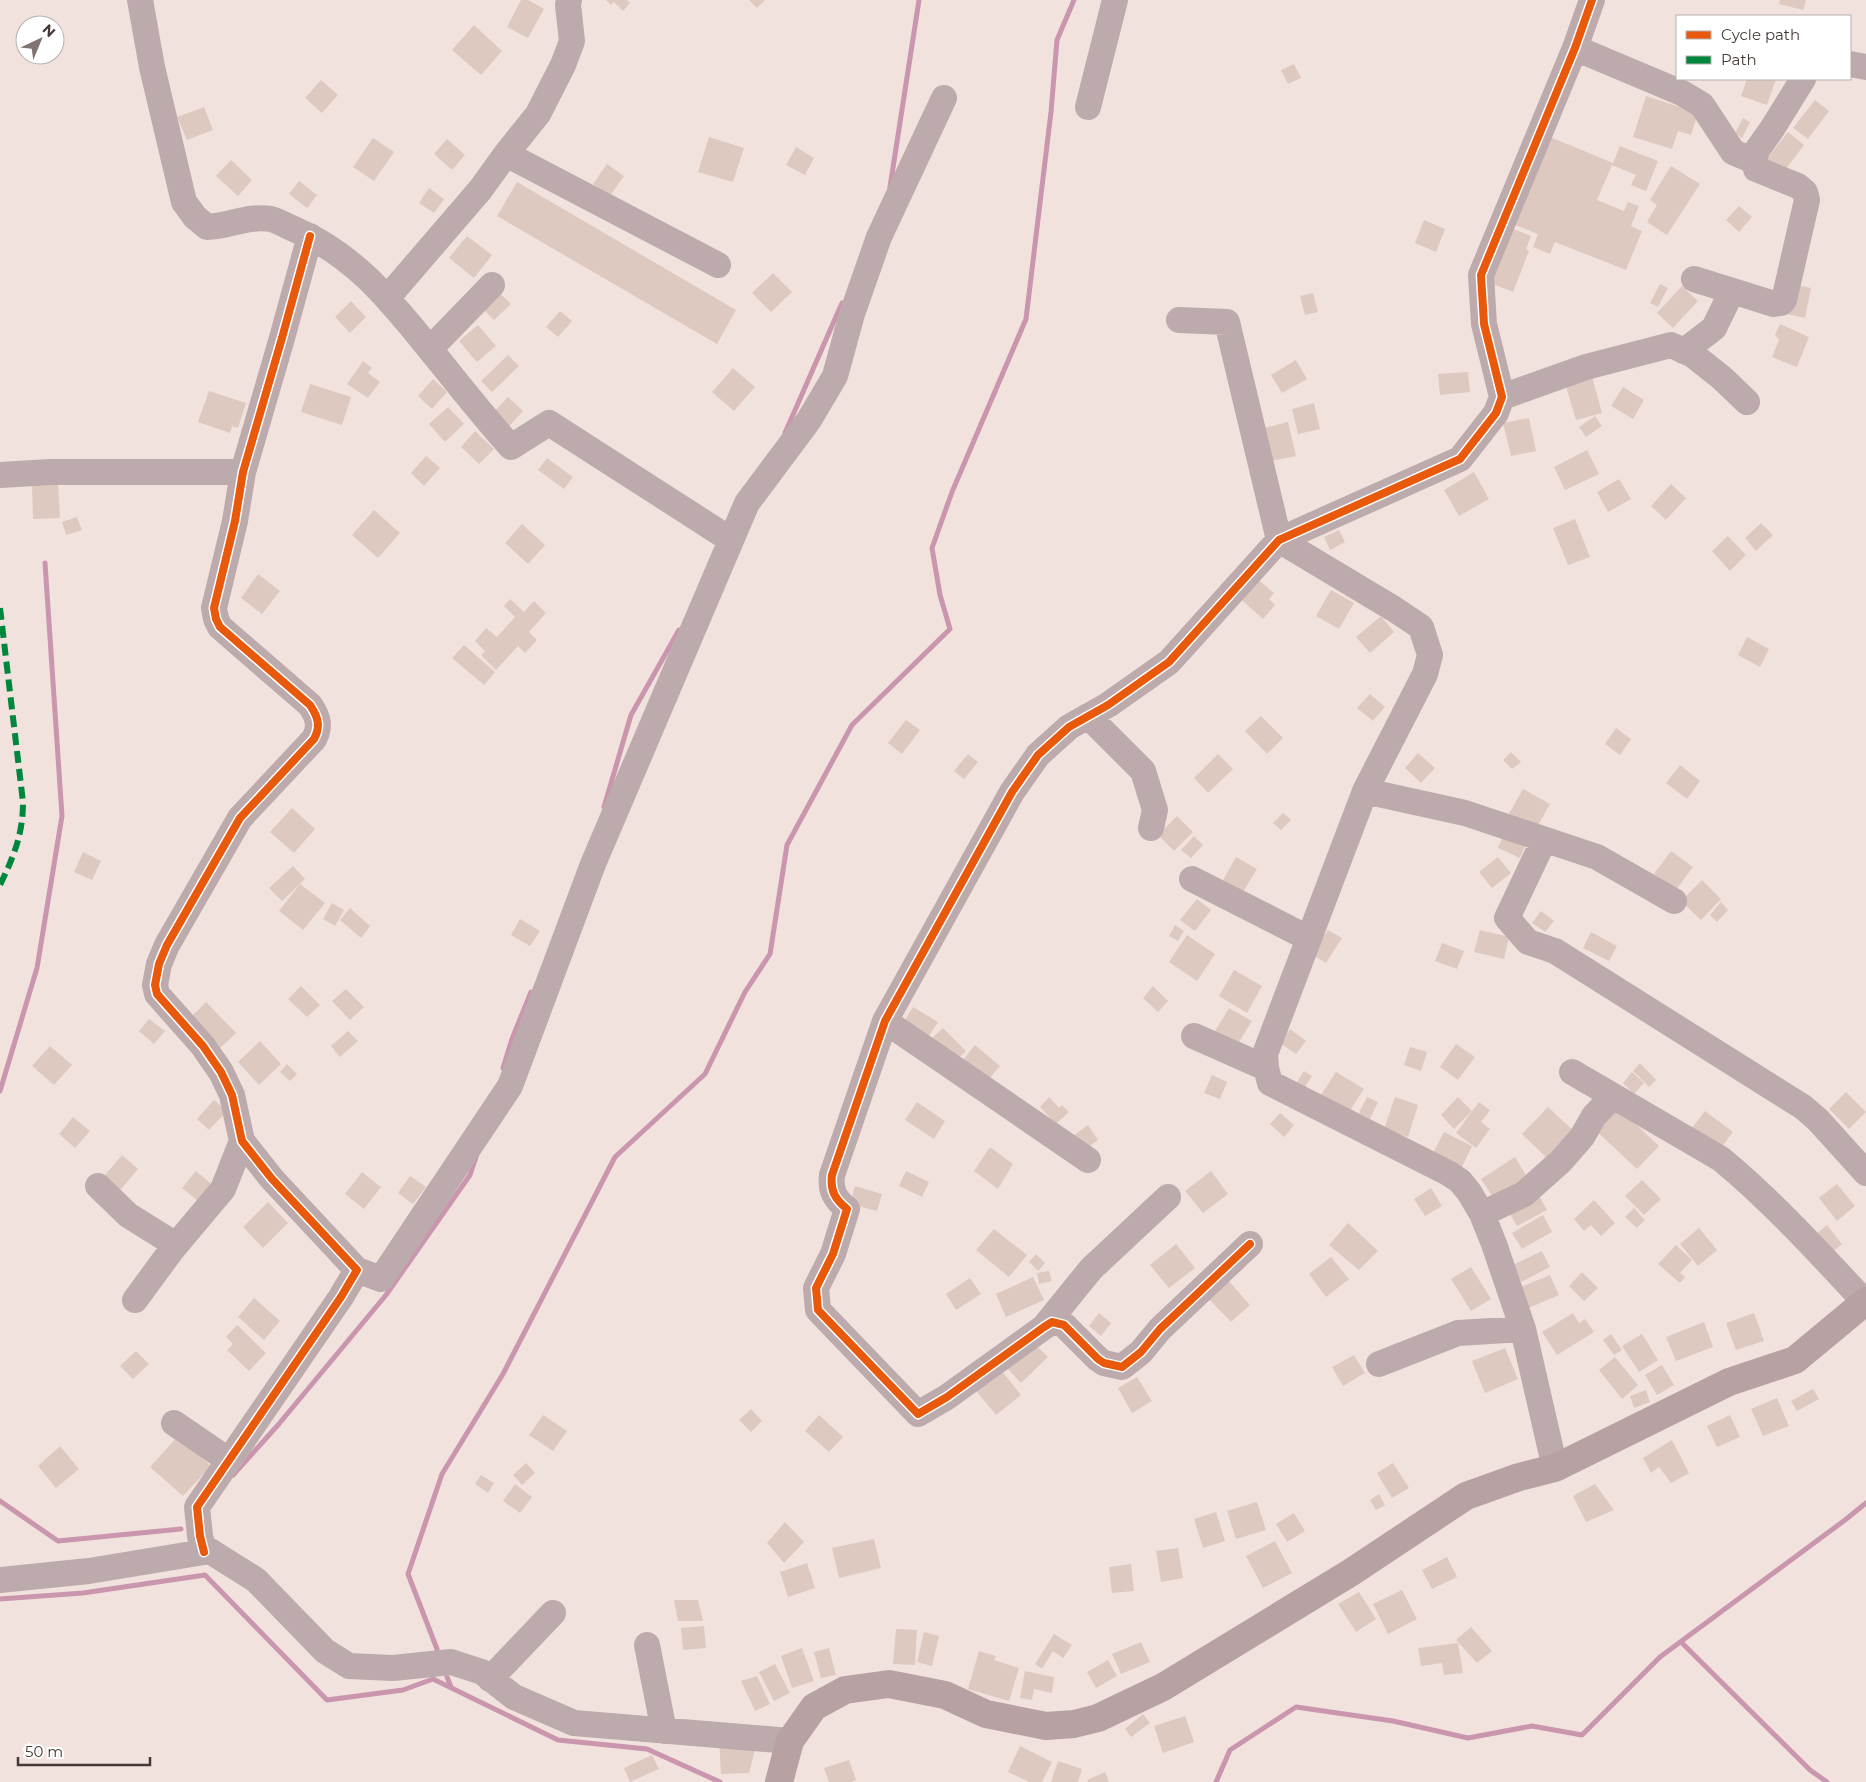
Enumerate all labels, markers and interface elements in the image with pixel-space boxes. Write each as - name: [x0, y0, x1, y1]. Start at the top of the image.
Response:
- north arrow: [15, 15, 65, 65]
- legend: [1676, 15, 1851, 80]
- text: N: [39, 20, 59, 41]
- text: Cycle path: [1721, 25, 1800, 44]
- text: Path: [1721, 50, 1757, 69]
- scale bar: [18, 1734, 150, 1766]
- text: 50 m: [25, 1742, 63, 1761]

